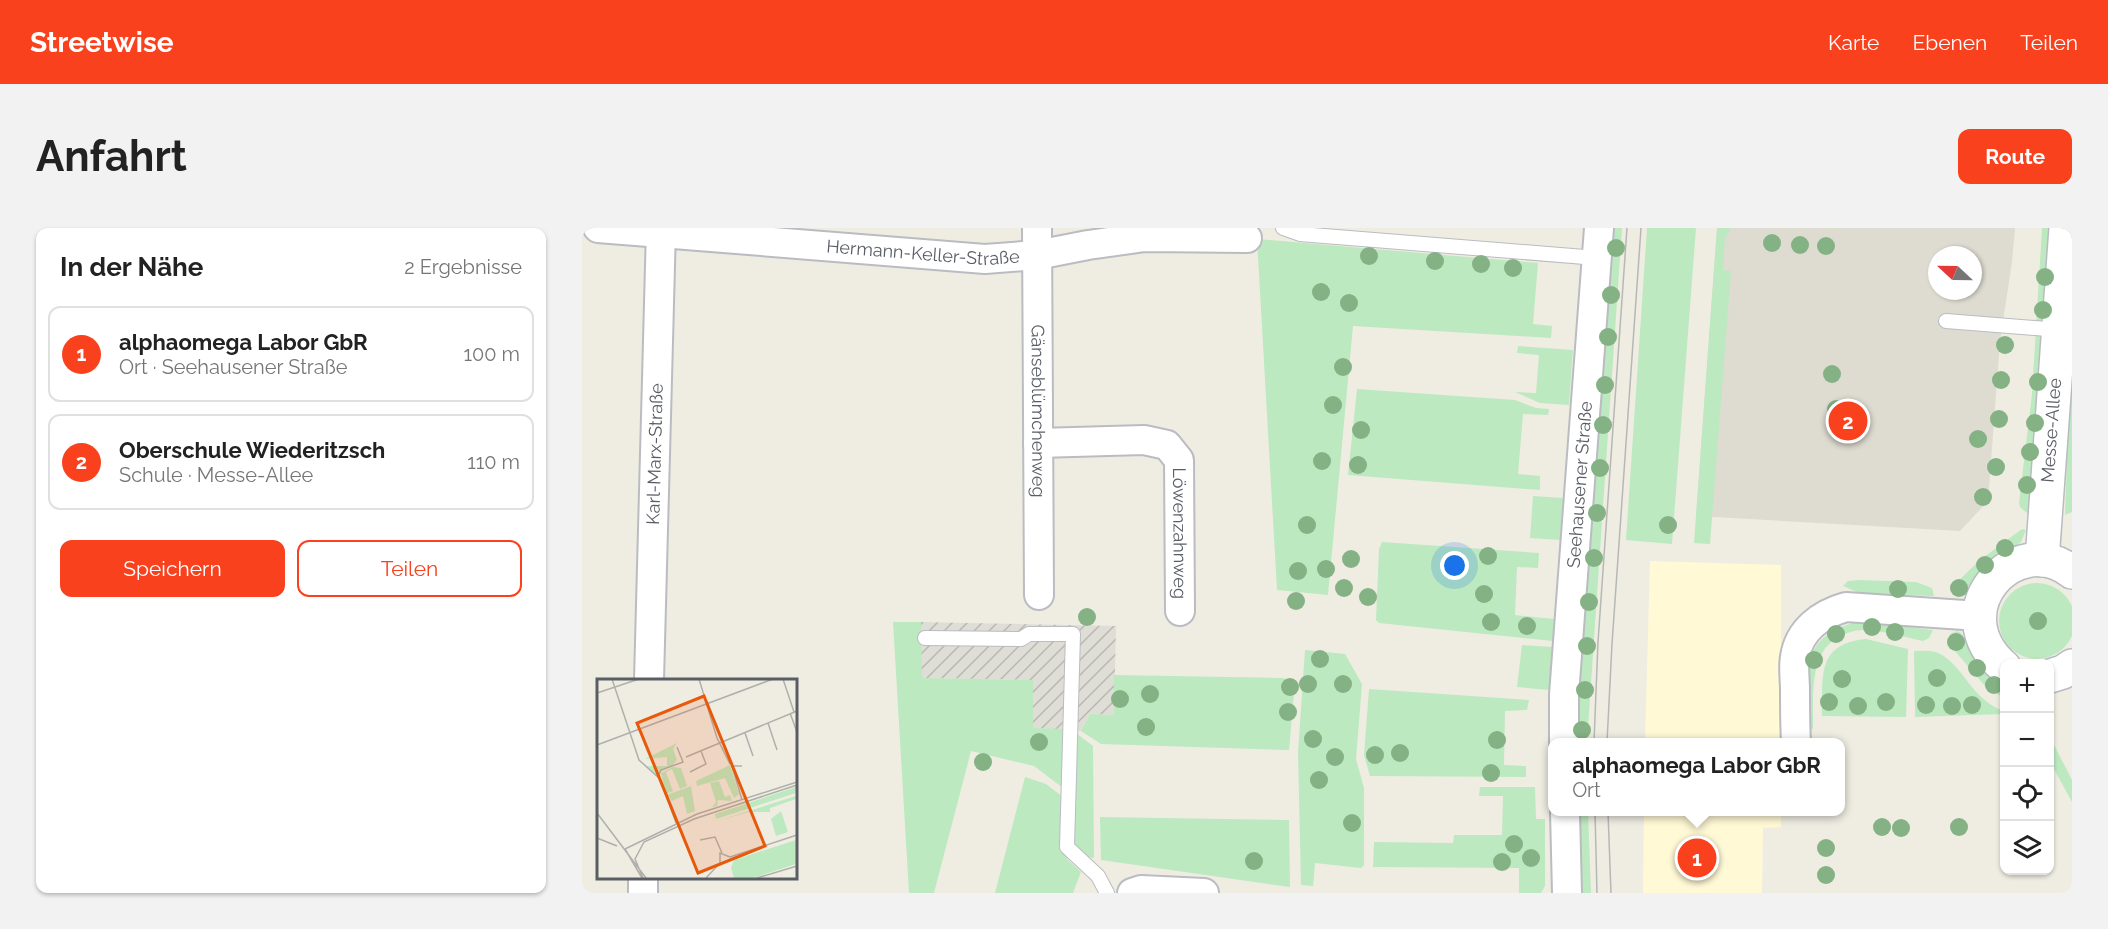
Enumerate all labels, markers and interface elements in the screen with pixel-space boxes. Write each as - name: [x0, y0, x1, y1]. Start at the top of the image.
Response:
- text: Streetwise: [30, 26, 174, 59]
- text: Karte: [1828, 30, 1879, 55]
- text: Ebenen: [1912, 30, 1987, 55]
- text: Teilen: [2020, 30, 2078, 55]
- button: Route: [1958, 129, 2072, 184]
- text: Anfahrt: [36, 132, 187, 181]
- street label: Hermann-Keller-Straße: [826, 235, 1021, 269]
- north arrow: [1928, 246, 1982, 300]
- text: In der Nähe: [60, 252, 203, 282]
- text: 2 Ergebnisse: [404, 255, 522, 279]
- street label: Gänseblümchenweg: [1028, 324, 1049, 498]
- text: alphaomega Labor GbR: [119, 329, 368, 355]
- text: 1: [77, 342, 86, 366]
- text: 100 m: [463, 342, 520, 366]
- text: Ort · Seehausener Straße: [119, 355, 347, 379]
- street label: Messe-Allee: [2037, 377, 2065, 483]
- street label: Karl-Marx-Straße: [642, 383, 667, 525]
- pin: 2: [1828, 398, 1868, 444]
- street label: Seehausener Straße: [1563, 400, 1596, 569]
- text: Oberschule Wiederitzsch: [119, 437, 385, 463]
- text: 2: [76, 450, 87, 474]
- text: 110 m: [467, 450, 520, 474]
- text: Schule · Messe-Allee: [119, 463, 313, 487]
- street label: Löwenzahnweg: [1169, 467, 1191, 599]
- button: Speichern: [60, 540, 285, 597]
- button: Teilen: [297, 540, 522, 597]
- your location: [1440, 551, 1469, 580]
- map controls: [2000, 659, 2054, 875]
- button: +: [2000, 659, 2054, 713]
- inset map: [597, 679, 796, 878]
- button: −: [2000, 713, 2054, 767]
- popup: [1548, 738, 1845, 816]
- text: alphaomega Labor GbR: [1572, 752, 1821, 778]
- button: locate: [2000, 767, 2054, 821]
- text: Ort: [1572, 778, 1601, 802]
- button: layers: [2000, 821, 2054, 875]
- pin: 1: [1678, 836, 1716, 880]

